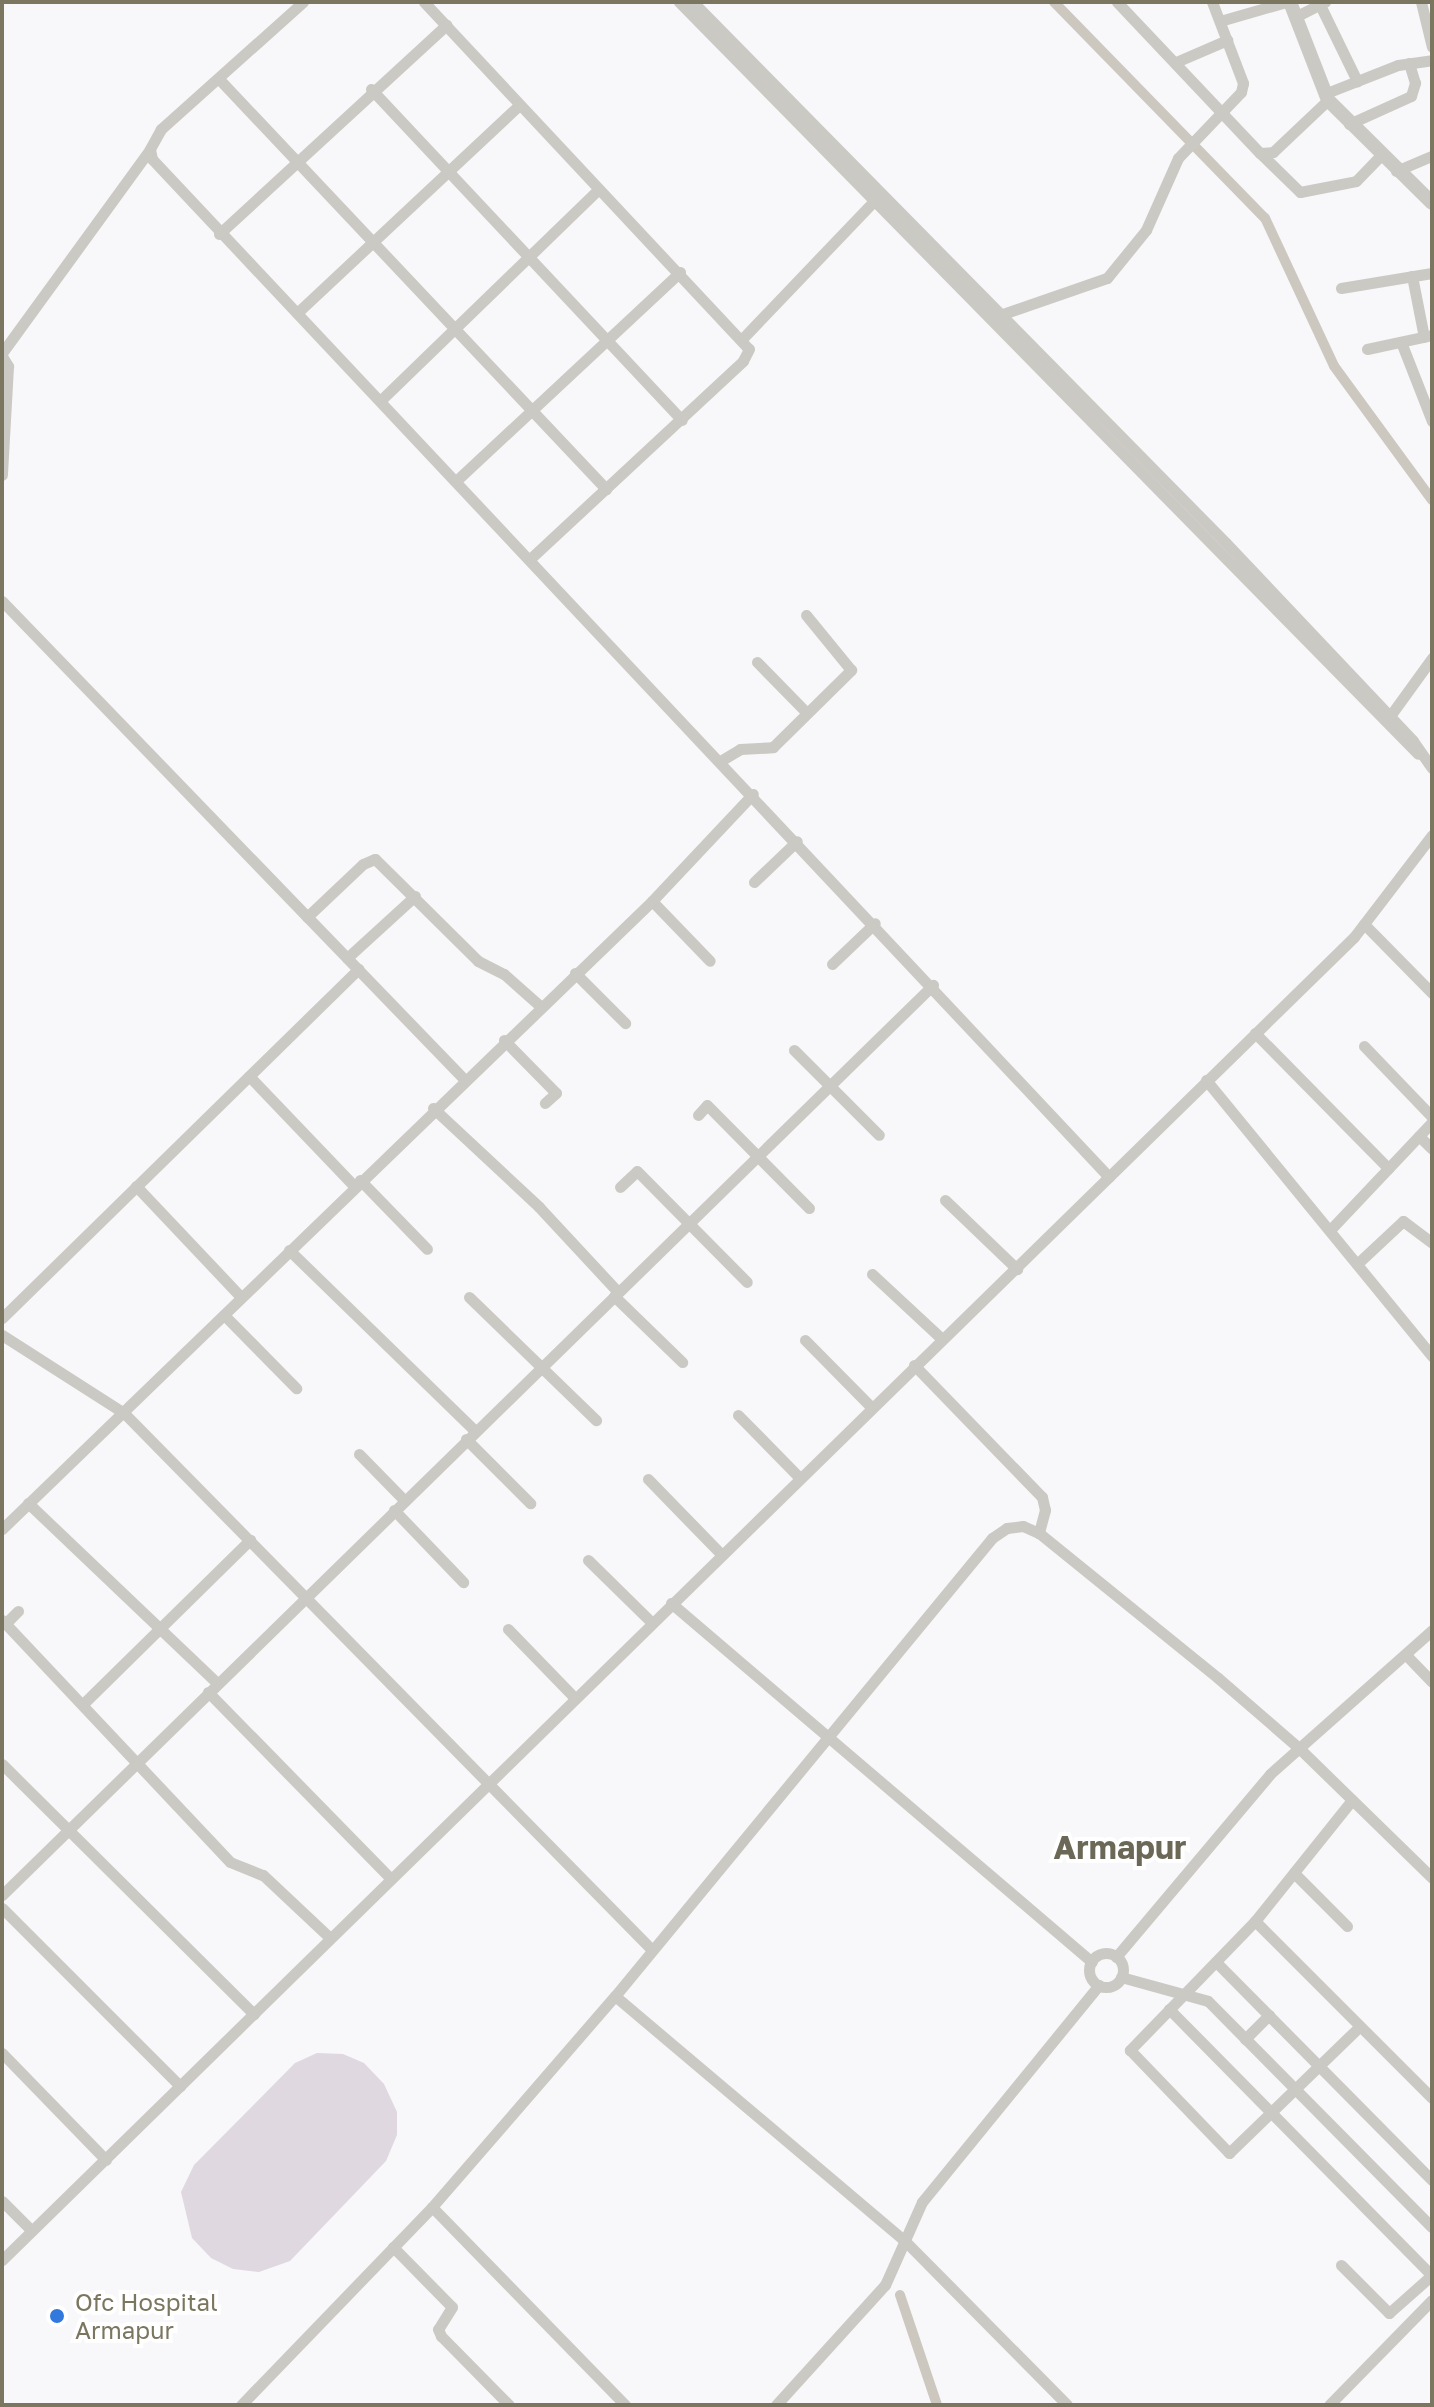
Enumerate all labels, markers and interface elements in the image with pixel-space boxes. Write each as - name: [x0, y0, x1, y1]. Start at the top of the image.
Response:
- district label: Armapur: [1054, 1828, 1186, 1866]
- place label: Ofc Hospital Armapur: [75, 2288, 218, 2344]
- marker: Ofc Hospital Armapur: [46, 2305, 68, 2327]

